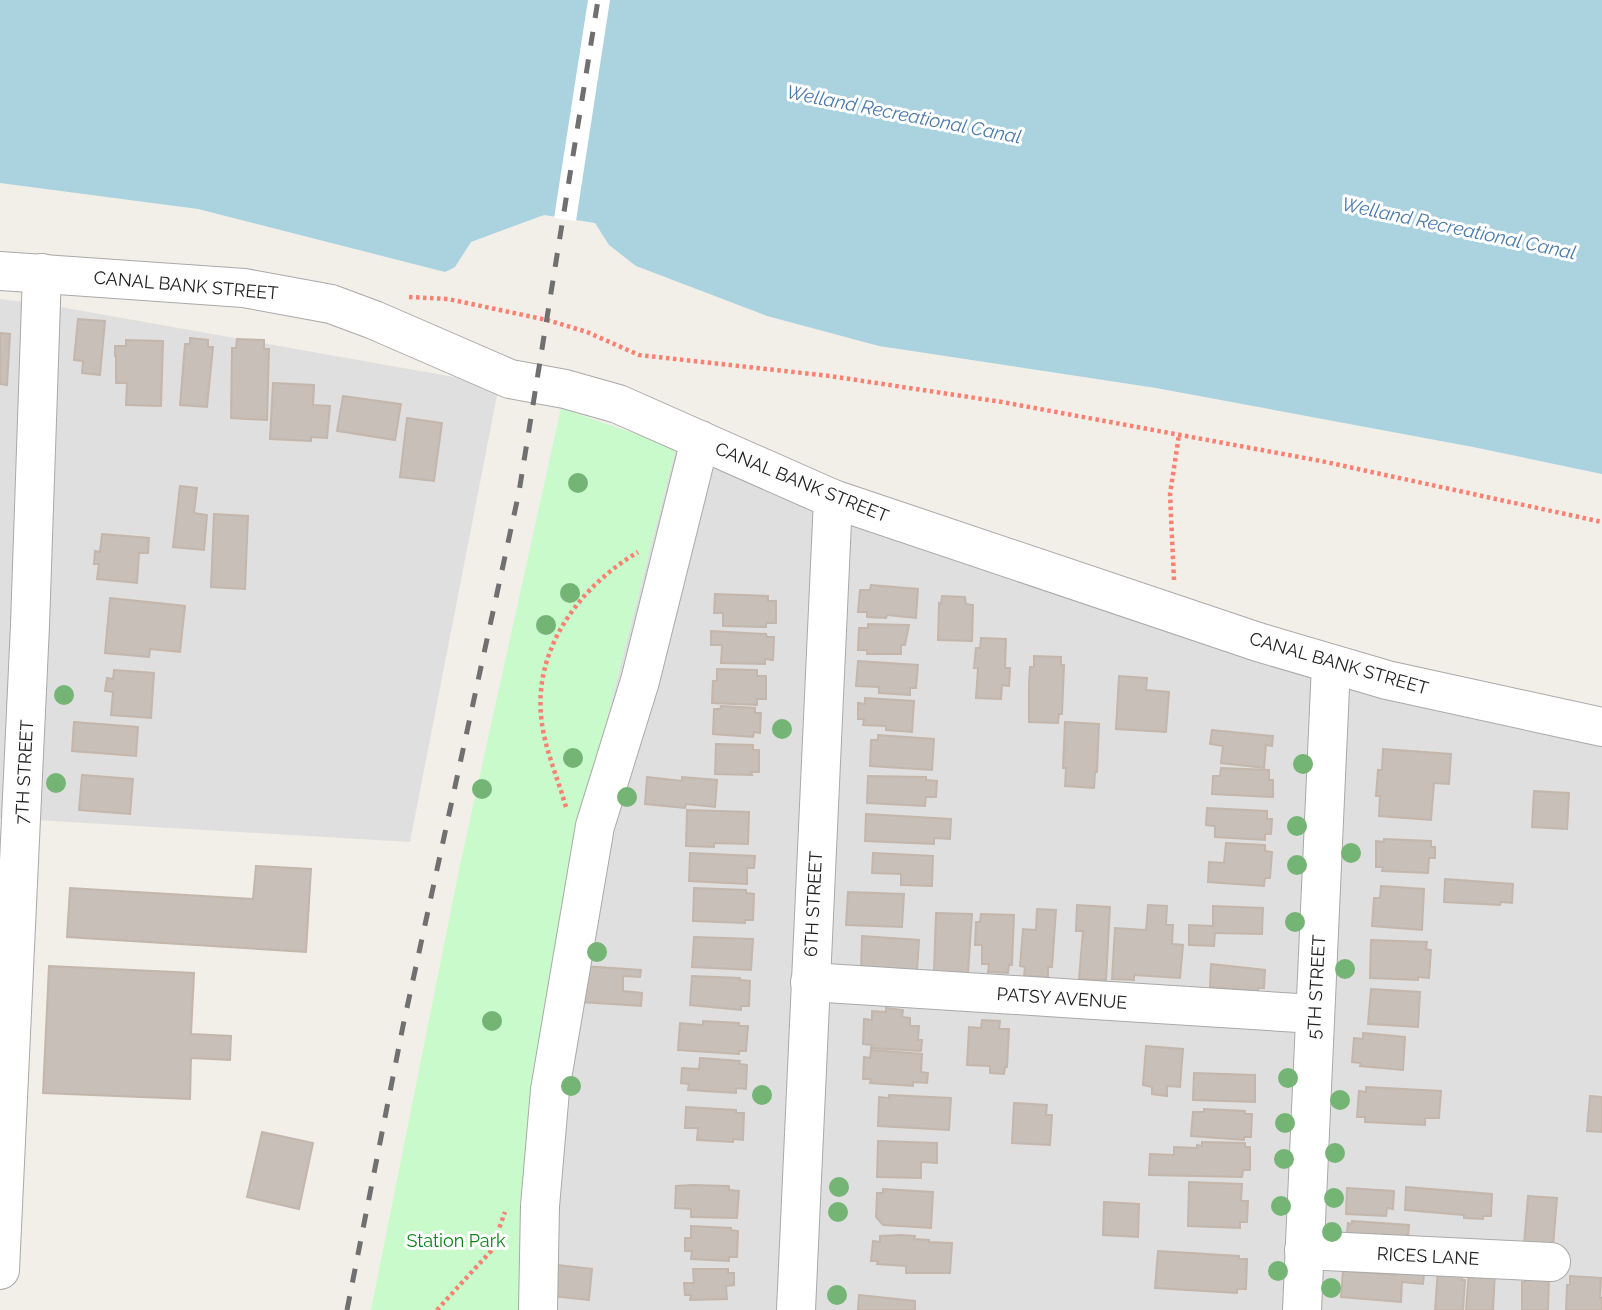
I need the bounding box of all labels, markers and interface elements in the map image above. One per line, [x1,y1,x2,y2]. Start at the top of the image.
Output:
water label: Welland Recreational Canal [785,80,1023,148]
water label: Welland Recreational Canal [1340,192,1578,264]
street label: CANAL BANK STREET [93,266,279,304]
street label: CANAL BANK STREET [712,438,892,526]
street label: CANAL BANK STREET [1247,627,1431,699]
street label: 7TH STREET [11,719,37,825]
street label: 6TH STREET [800,850,826,958]
street label: 5TH STREET [1303,934,1329,1040]
street label: PATSY AVENUE [996,983,1128,1013]
park label: Station Park [406,1230,506,1251]
street label: RICES LANE [1376,1243,1480,1269]

